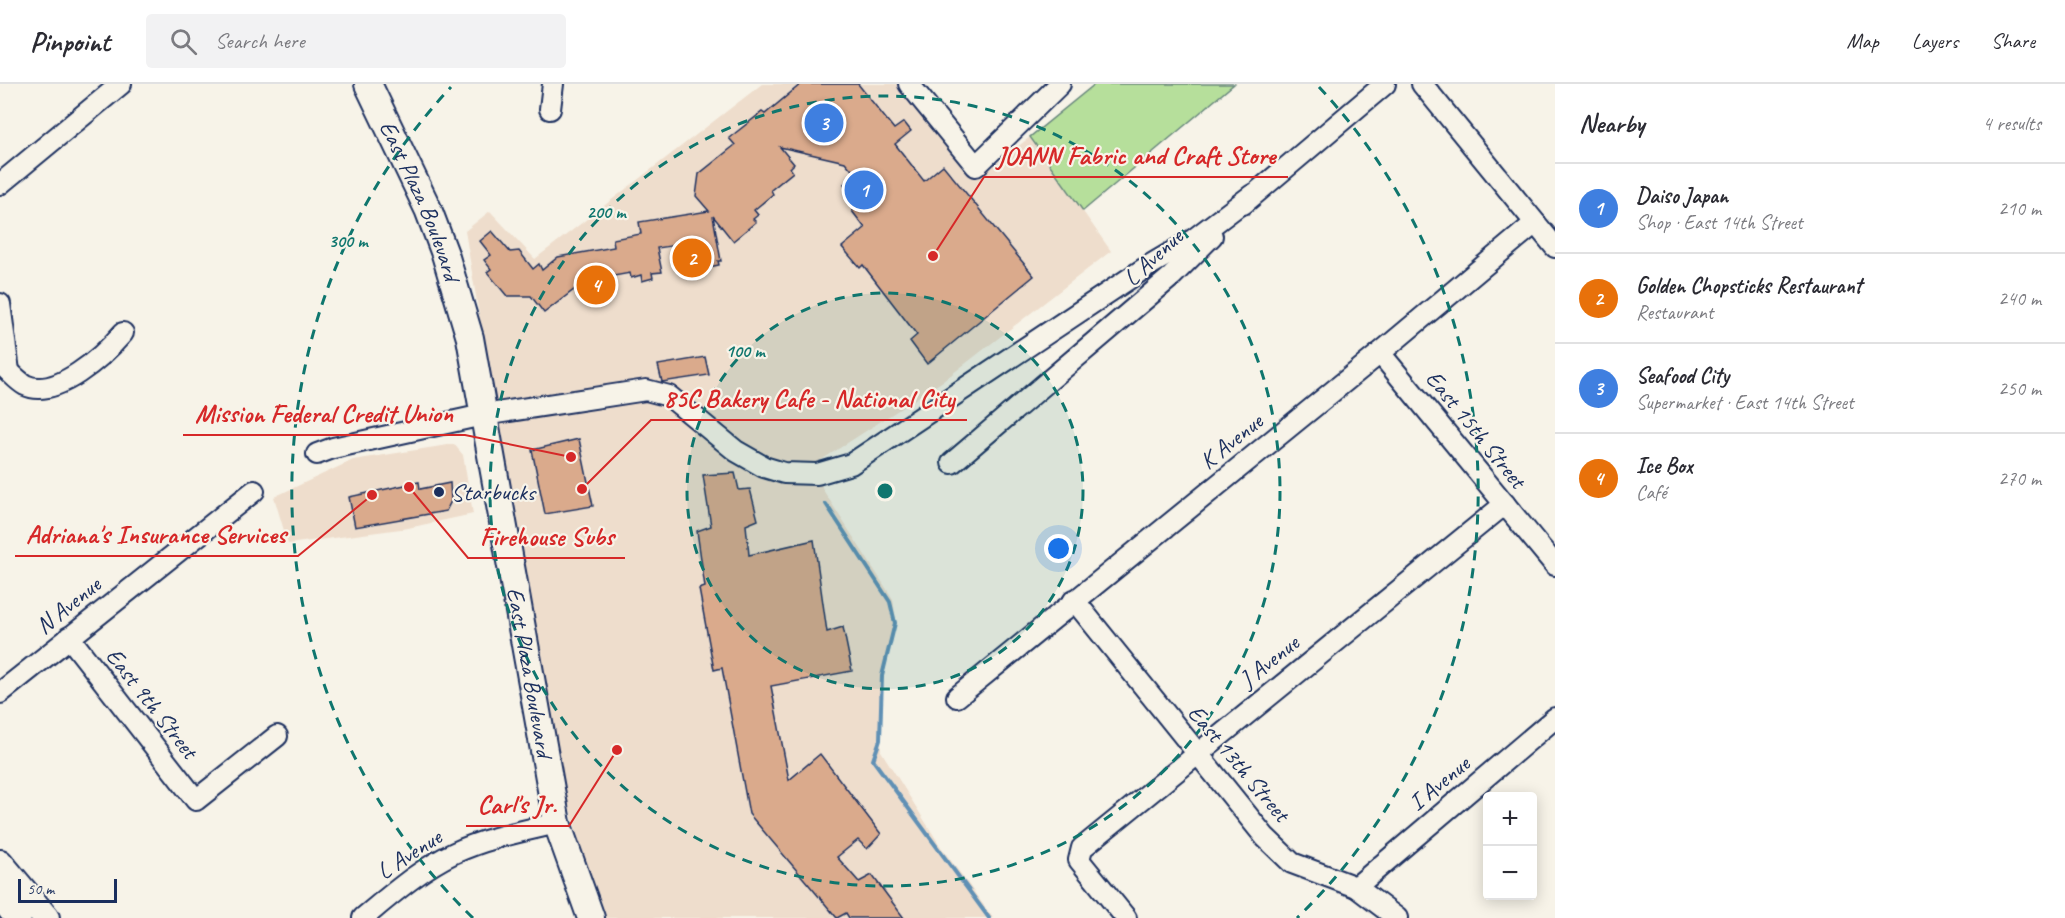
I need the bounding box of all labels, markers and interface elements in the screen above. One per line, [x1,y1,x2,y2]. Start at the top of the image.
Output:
search box [146,14,566,68]
text: Pinpoint [30,24,110,59]
icon: search [167,25,200,58]
text: Search here [215,27,305,55]
text: Map [1846,28,1879,54]
text: Layers [1912,28,1958,54]
text: Share [1991,28,2035,54]
pin: 3 [804,100,844,146]
text: Nearby [1579,107,1644,140]
text: 4 results [1982,111,2041,136]
street label: East Plaza Boulevard [373,116,468,287]
callout: JOANN Fabric and Craft Store [984,133,1288,177]
text: JOANN Fabric and Craft Store [995,139,1278,172]
pin: 1 [844,168,884,212]
text: Daiso Japan [1636,182,1728,210]
text: 1 [1594,196,1603,221]
text: 210 m [1998,196,2041,221]
text: 200 m [587,201,627,223]
text: Shop · East 14th Street [1636,210,1803,235]
street label: L Avenue [1117,220,1191,292]
text: 300 m [329,230,369,252]
pin: 2 [672,236,712,280]
pin: 4 [576,262,616,308]
text: Golden Chopsticks Restaurant [1636,272,1862,300]
text: 2 [1594,286,1603,311]
text: 240 m [1998,286,2041,311]
text: Restaurant [1636,300,1713,325]
text: 100 m [726,340,766,362]
text: Seafood City [1636,362,1729,390]
street label: East 15th Street [1419,364,1534,496]
callout: 85C Bakery Cafe - National City [651,376,967,420]
text: 3 [1594,376,1603,401]
text: 250 m [1998,376,2041,401]
text: 85C Bakery Cafe - National City [664,382,957,415]
text: Supermarket · East 14th Street [1636,390,1854,415]
callout: Mission Federal Credit Union [183,391,465,435]
text: Mission Federal Credit Union [195,397,454,430]
street label: K Avenue [1193,405,1270,476]
text: Ice Box [1636,452,1692,480]
text: 4 [1594,466,1603,491]
text: 270 m [1998,466,2041,491]
place label: Starbucks [451,477,537,507]
text: Café [1636,480,1667,505]
centre of rings [875,481,895,501]
marker: Starbucks [432,485,446,499]
callout: Adriana's Insurance Services [15,512,298,556]
callout: Firehouse Subs [468,514,625,558]
text: Adriana's Insurance Services [26,518,289,551]
text: Firehouse Subs [480,520,617,553]
your location [1044,534,1073,563]
street label: N Avenue [29,568,108,640]
street label: East Plaza Boulevard [500,585,560,763]
street label: J Avenue [1232,626,1307,695]
street label: East 9th Street [99,642,206,766]
street label: East 13th Street [1181,699,1298,829]
street label: I Avenue [1402,747,1477,817]
callout: Carl's Jr. [466,782,569,826]
text: Carl's Jr. [477,788,557,821]
map controls [1483,792,1537,900]
button: + [1483,792,1537,846]
street label: L Avenue [371,821,449,886]
button: − [1483,846,1537,900]
scale bar [18,876,117,904]
text: 50 m [27,879,54,899]

